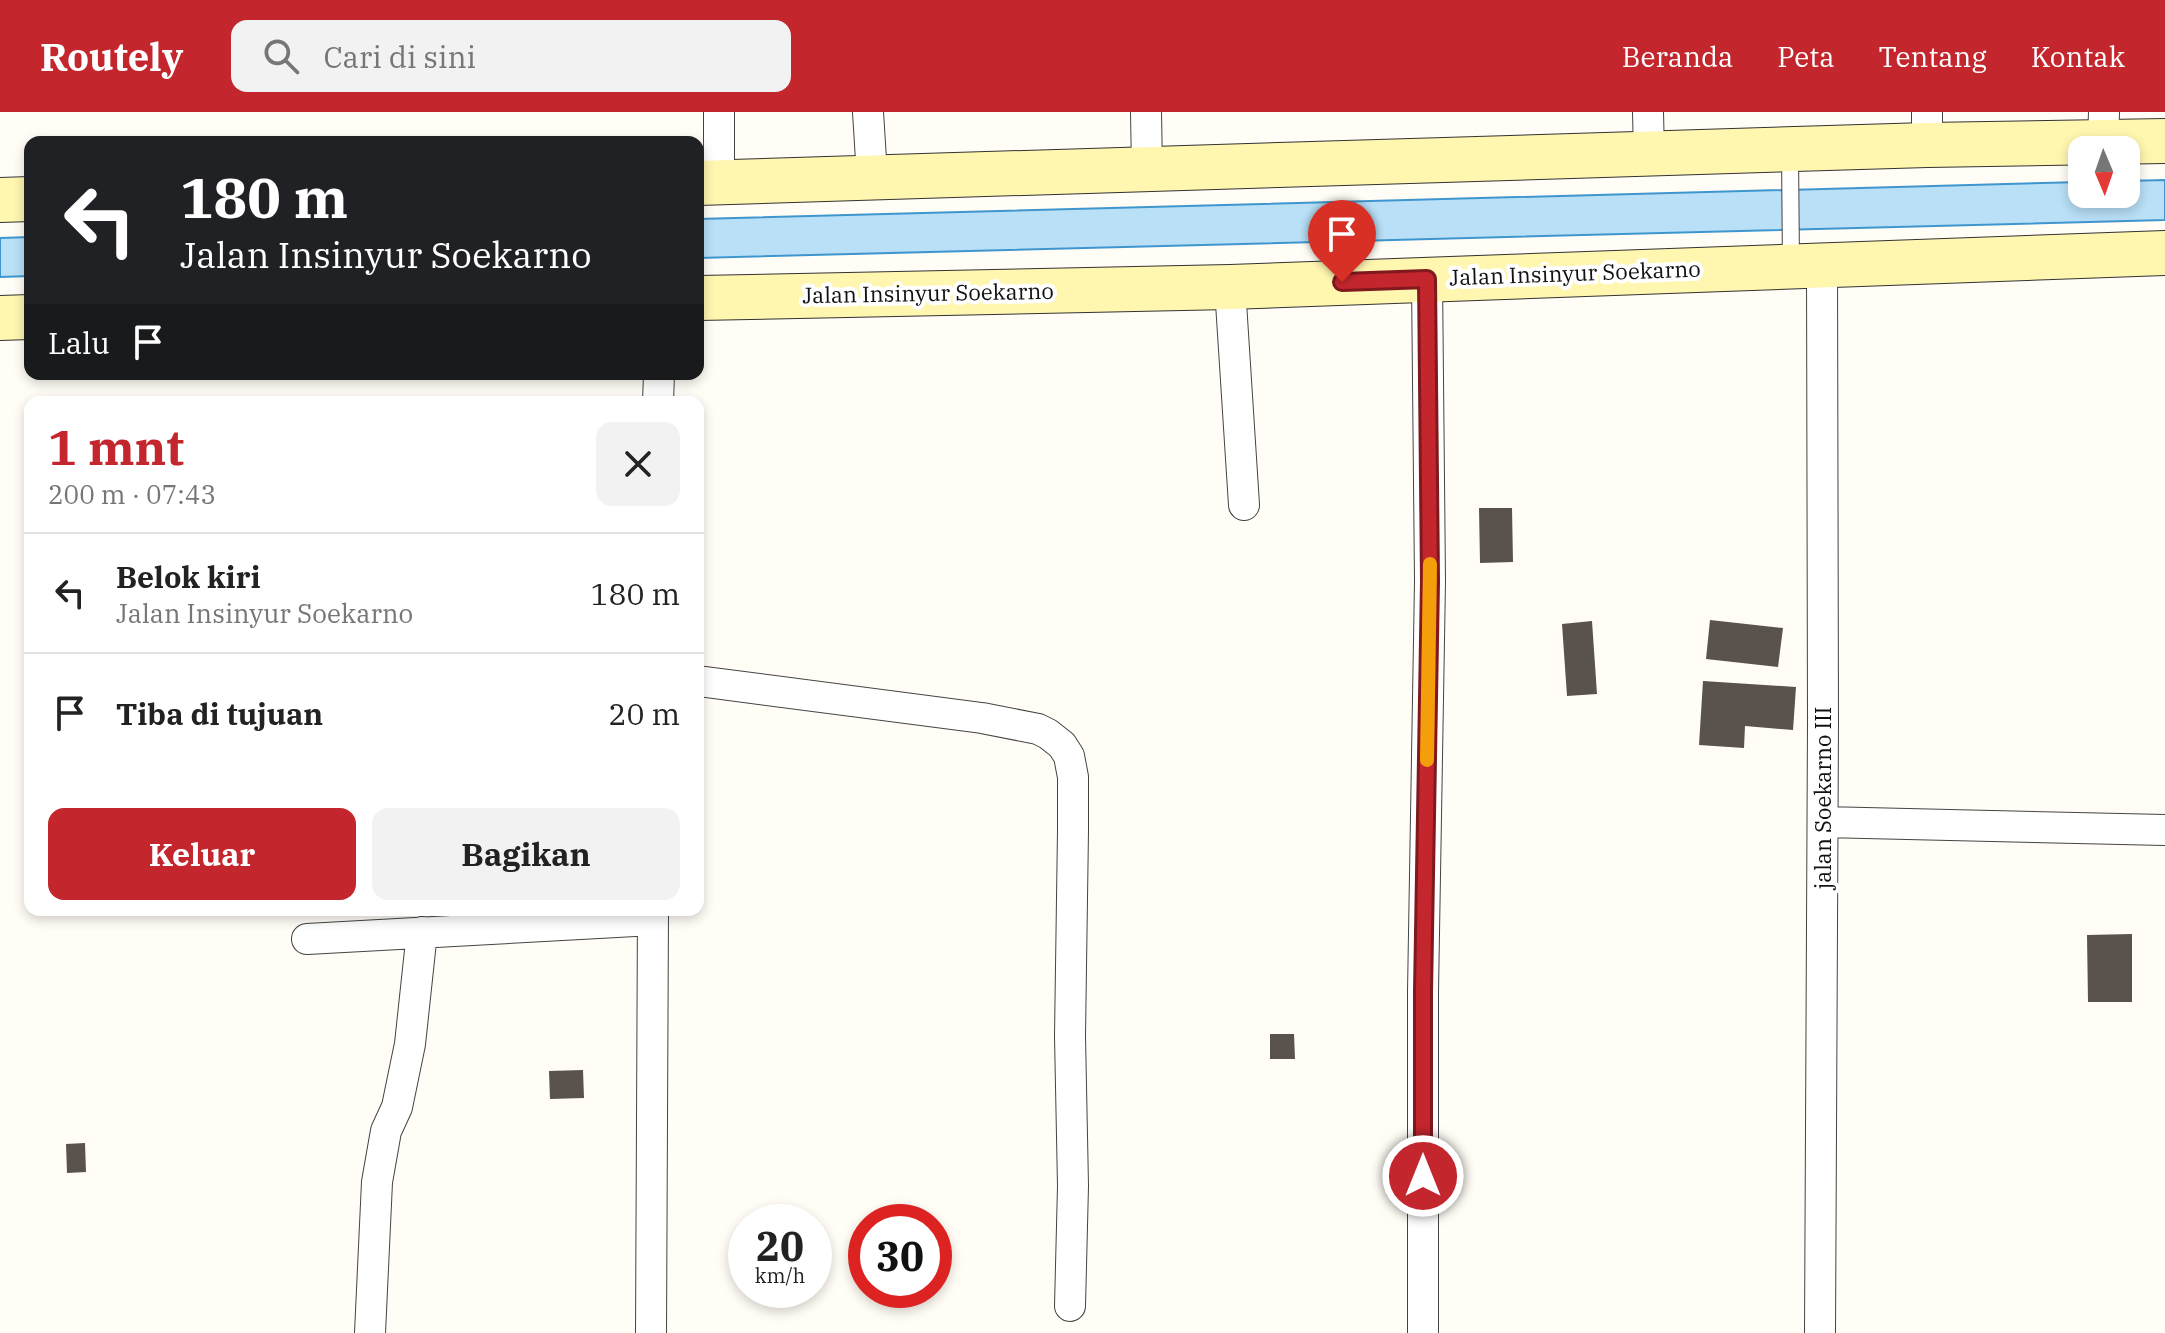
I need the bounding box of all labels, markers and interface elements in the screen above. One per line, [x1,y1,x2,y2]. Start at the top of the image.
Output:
search box [231,20,791,92]
text: Routely [40,32,183,81]
icon: search [259,34,303,78]
text: Cari di sini [323,37,476,76]
text: Beranda [1622,38,1733,75]
text: Peta [1777,38,1834,75]
text: Tentang [1878,38,1987,75]
text: Kontak [2031,38,2125,75]
north arrow [2068,136,2140,208]
map controls [2068,136,2140,208]
text: 180 m [180,161,348,233]
icon: left [48,168,152,272]
pin [1308,200,1376,282]
icon: arrive [1320,212,1364,256]
text: Jalan Insinyur Soekarno [180,231,592,278]
street label: Jalan Insinyur Soekarno [1449,254,1701,291]
street label: Jalan Insinyur Soekarno [802,276,1054,309]
icon: arrive [126,320,170,364]
text: Lalu [48,323,110,362]
text: 1 mnt [48,416,184,478]
button: close [596,422,680,506]
text: 200 m · 07:43 [48,477,216,511]
text: Belok kiri [116,557,261,596]
icon: left [48,571,92,615]
text: 180 m [590,574,680,613]
text: Jalan Insinyur Soekarno [116,596,413,630]
icon: arrive [48,691,92,735]
text: Tiba di tujuan [116,694,323,733]
text: 20 m [608,694,680,733]
street label: jalan Soekarno III [1808,707,1837,890]
button: Keluar [48,808,356,900]
button: Bagikan [372,808,680,900]
position arrow [1381,1134,1465,1218]
speed limit sign: 30 [848,1204,952,1308]
text: 20 [756,1220,804,1272]
text: km/h [755,1262,805,1289]

